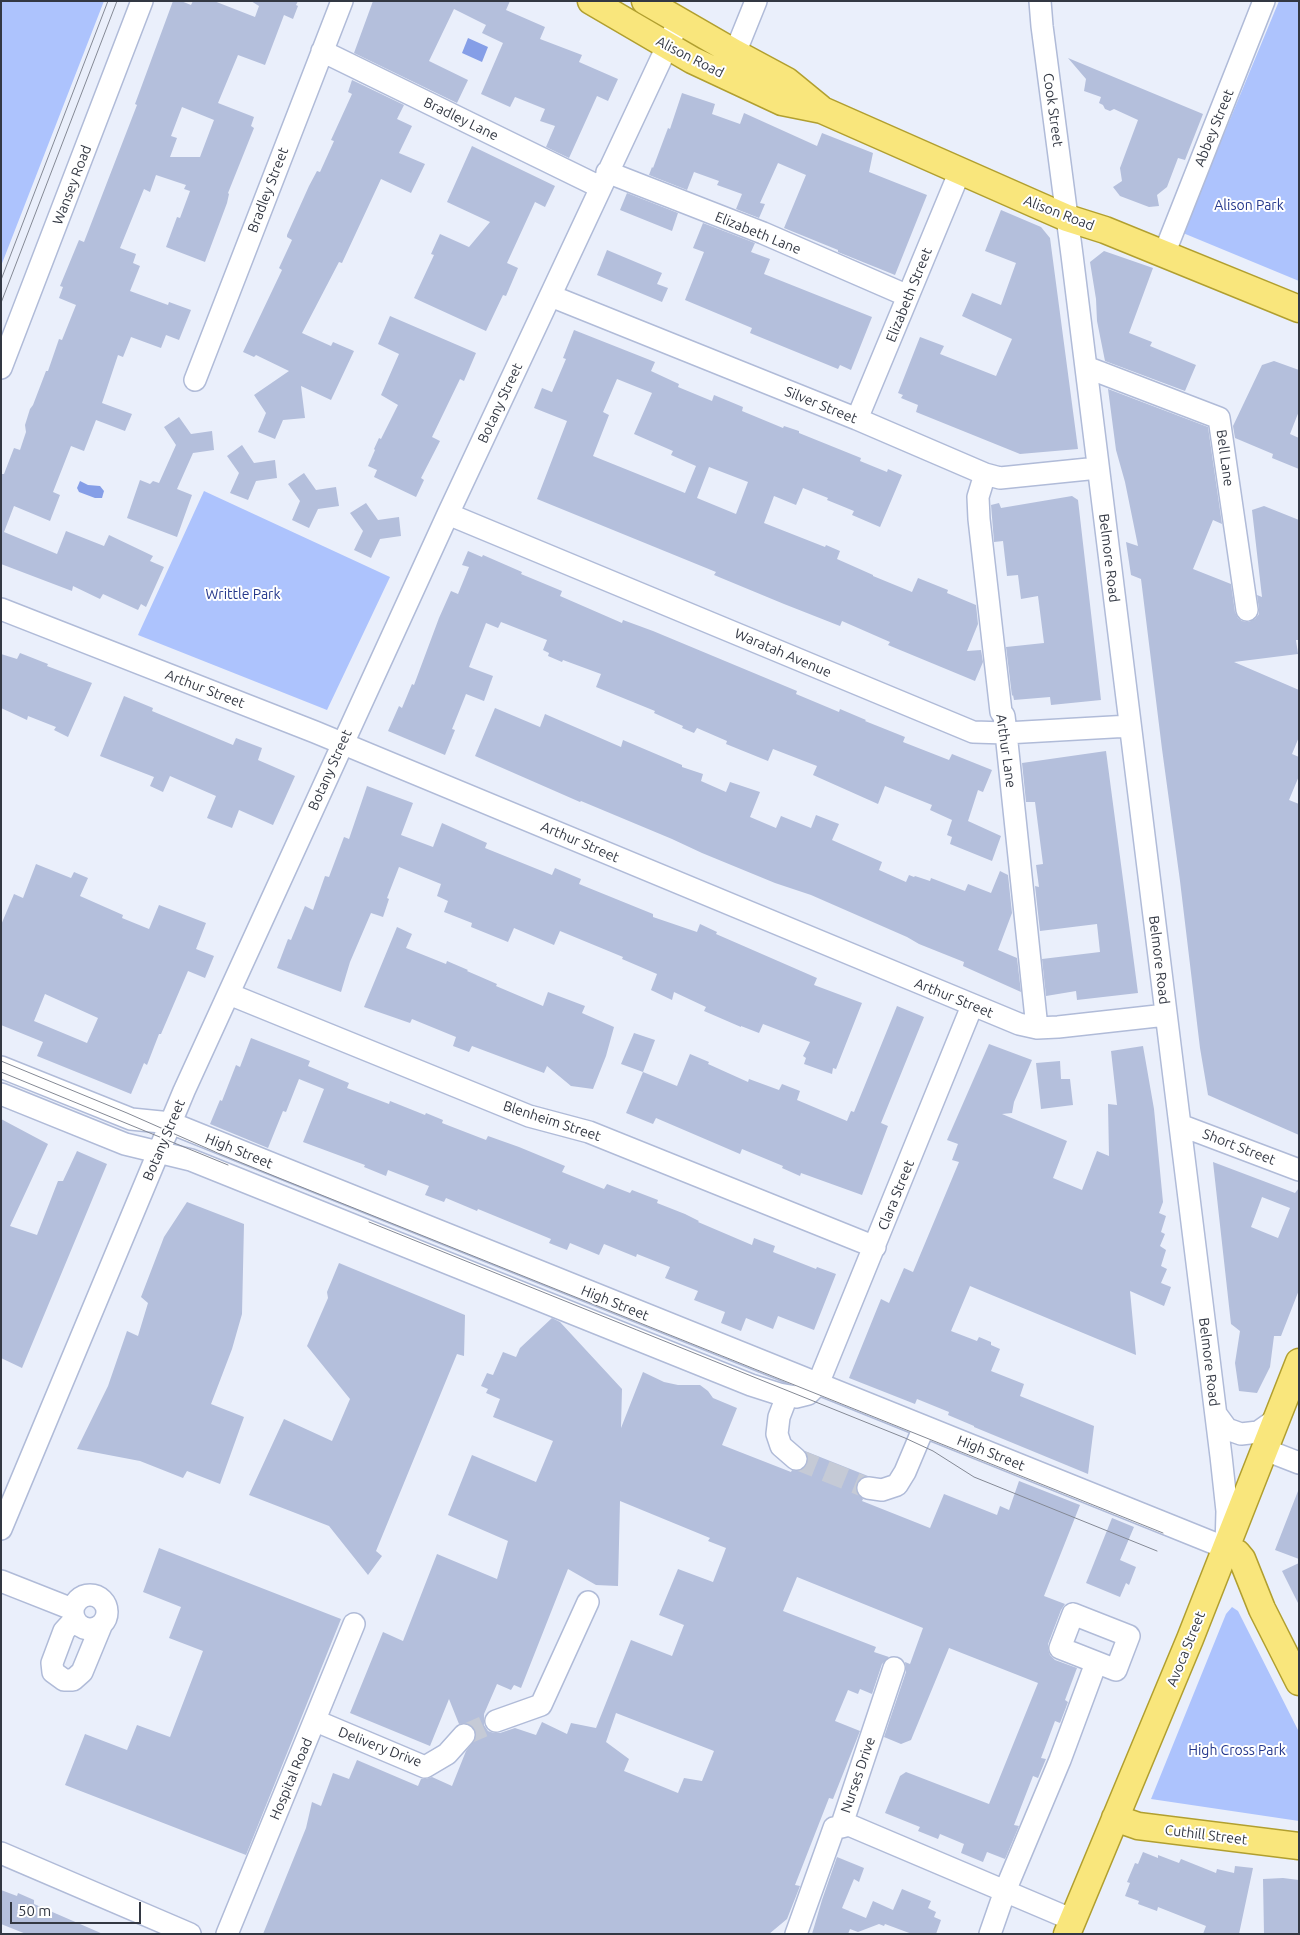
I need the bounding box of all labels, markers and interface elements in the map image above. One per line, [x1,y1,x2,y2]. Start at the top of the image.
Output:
street label: Alison Road [653,33,727,81]
street label: Cook Street [1040,72,1066,148]
street label: Abbey Street [1191,87,1237,169]
street label: Bradley Lane [421,94,501,144]
street label: Wansey Road [49,143,95,227]
street label: Bradley Street [244,145,292,235]
street label: Alison Road [1021,192,1097,234]
park label: Alison Park [1214,197,1284,213]
street label: Elizabeth Lane [713,208,803,258]
street label: Elizabeth Street [882,245,936,345]
street label: Botany Street [474,360,526,446]
street label: Silver Street [782,383,860,427]
street label: Bell Lane [1213,429,1237,487]
street label: Belmore Road [1095,513,1123,603]
park label: Writtle Park [206,586,280,602]
street label: Waratah Avenue [732,625,834,681]
street label: Arthur Street [163,666,247,712]
street label: Arthur Lane [992,713,1020,789]
street label: Botany Street [305,727,355,813]
street label: Arthur Street [538,818,622,866]
street label: Belmore Road [1145,915,1173,1005]
street label: Arthur Street [912,975,996,1021]
street label: Botany Street [139,1097,189,1183]
street label: Blenheim Street [501,1097,603,1145]
street label: Short Street [1200,1125,1278,1169]
street label: High Street [203,1130,275,1172]
street label: Clara Street [874,1157,918,1233]
street label: High Street [579,1282,651,1324]
street label: Belmore Road [1195,1317,1223,1407]
street label: High Street [955,1432,1027,1474]
street label: Avoca Street [1163,1609,1209,1689]
street label: Delivery Drive [336,1723,424,1771]
street label: Hospital Road [266,1735,316,1823]
street label: Nurses Drive [837,1735,879,1815]
park label: High Cross Park [1188,1742,1286,1758]
street label: Cuthill Street [1164,1822,1248,1848]
scale bar [12,1892,144,1924]
text: 50 m [18,1902,51,1919]

